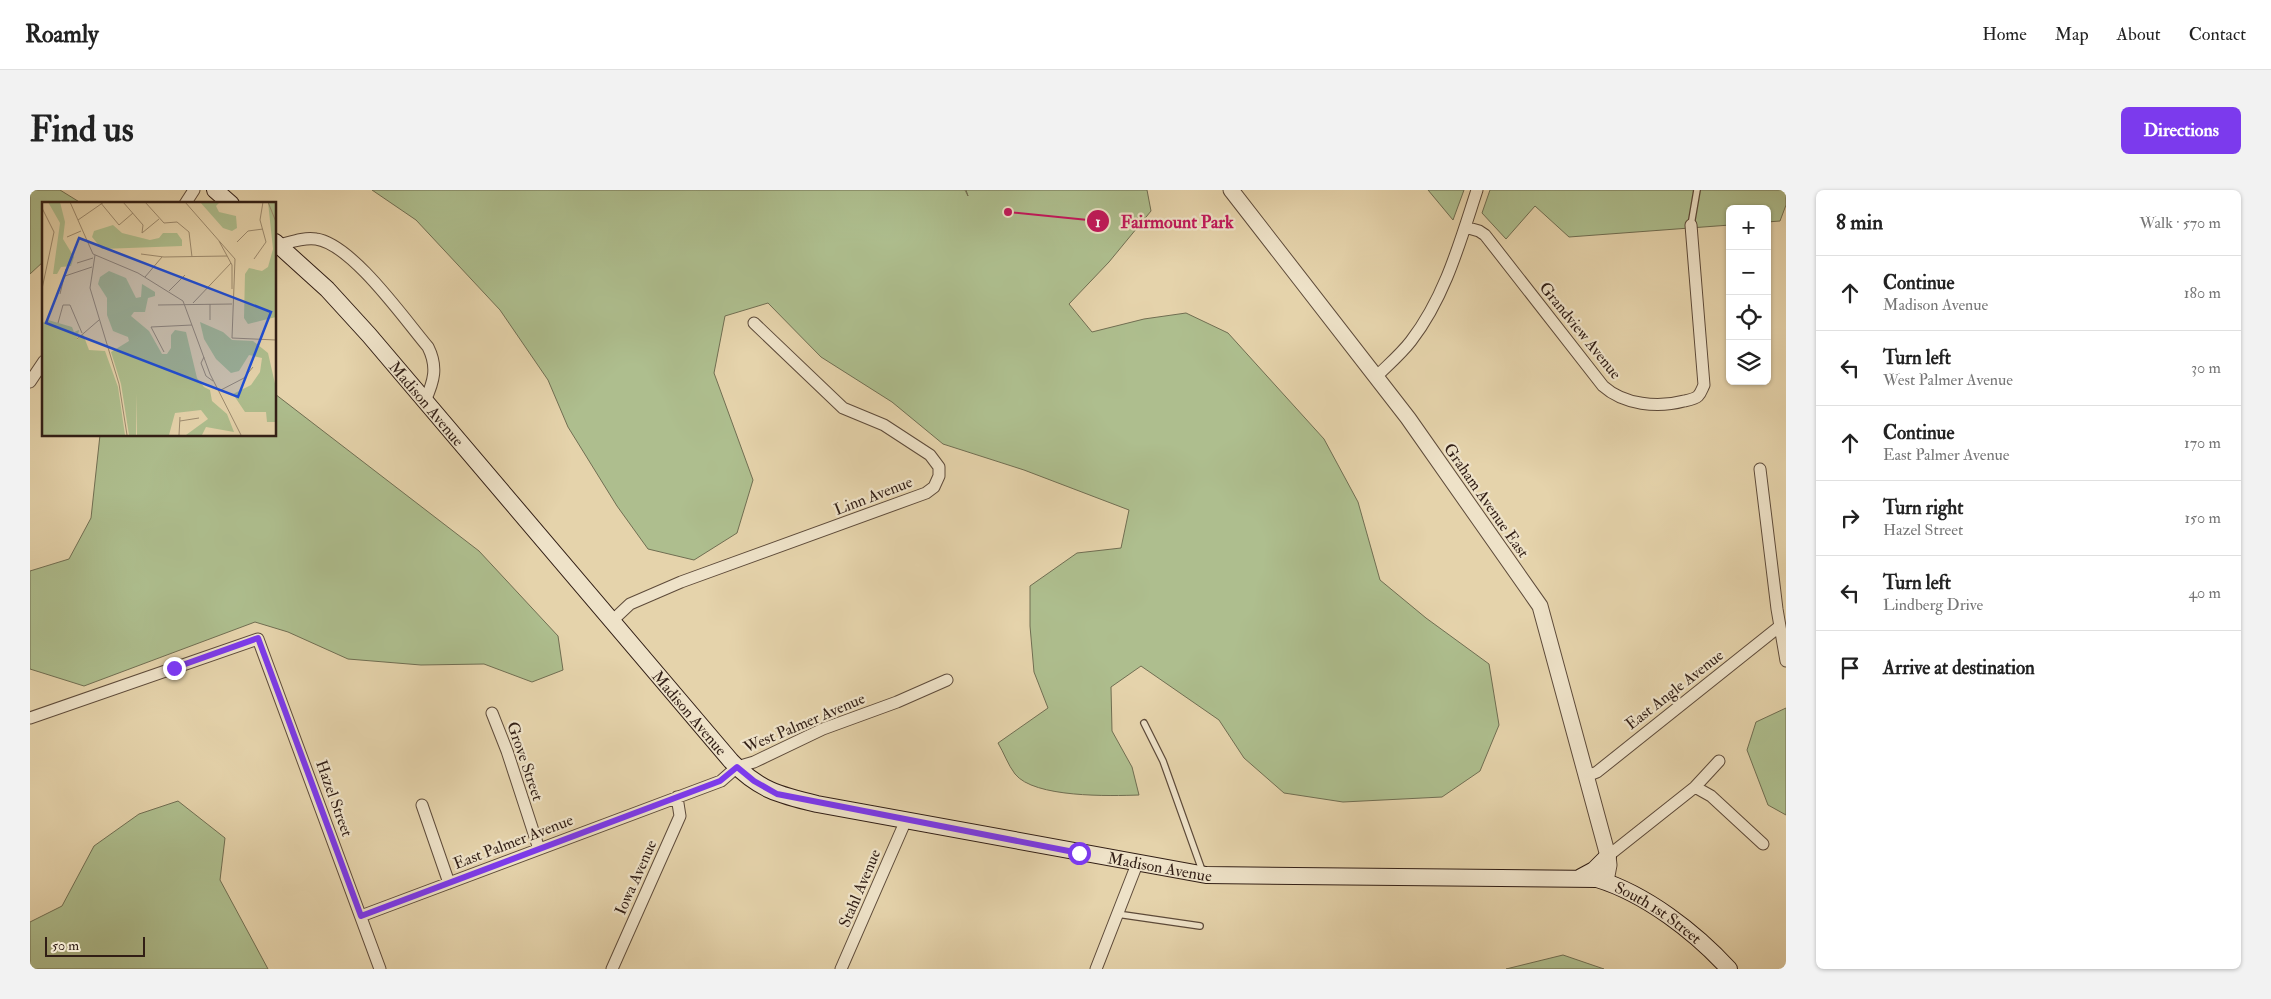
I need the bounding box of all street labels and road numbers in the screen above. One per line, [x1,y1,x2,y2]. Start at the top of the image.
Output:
street label: Grandview Avenue [1535,278,1626,384]
street label: Madison Avenue [385,357,468,451]
street label: Graham Avenue East [1439,439,1533,562]
street label: Linn Avenue [831,472,916,520]
street label: East Angle Avenue [1622,645,1728,734]
street label: Madison Avenue [647,667,731,760]
street label: West Palmer Avenue [740,688,868,758]
street label: Grove Street [502,719,548,803]
street label: Hazel Street [311,757,357,839]
street label: East Palmer Avenue [451,810,576,874]
street label: Iowa Avenue [611,837,661,918]
street label: Stahl Avenue [835,846,885,930]
street label: Madison Avenue [1106,848,1212,886]
street label: South 1st Street [1611,878,1705,949]

